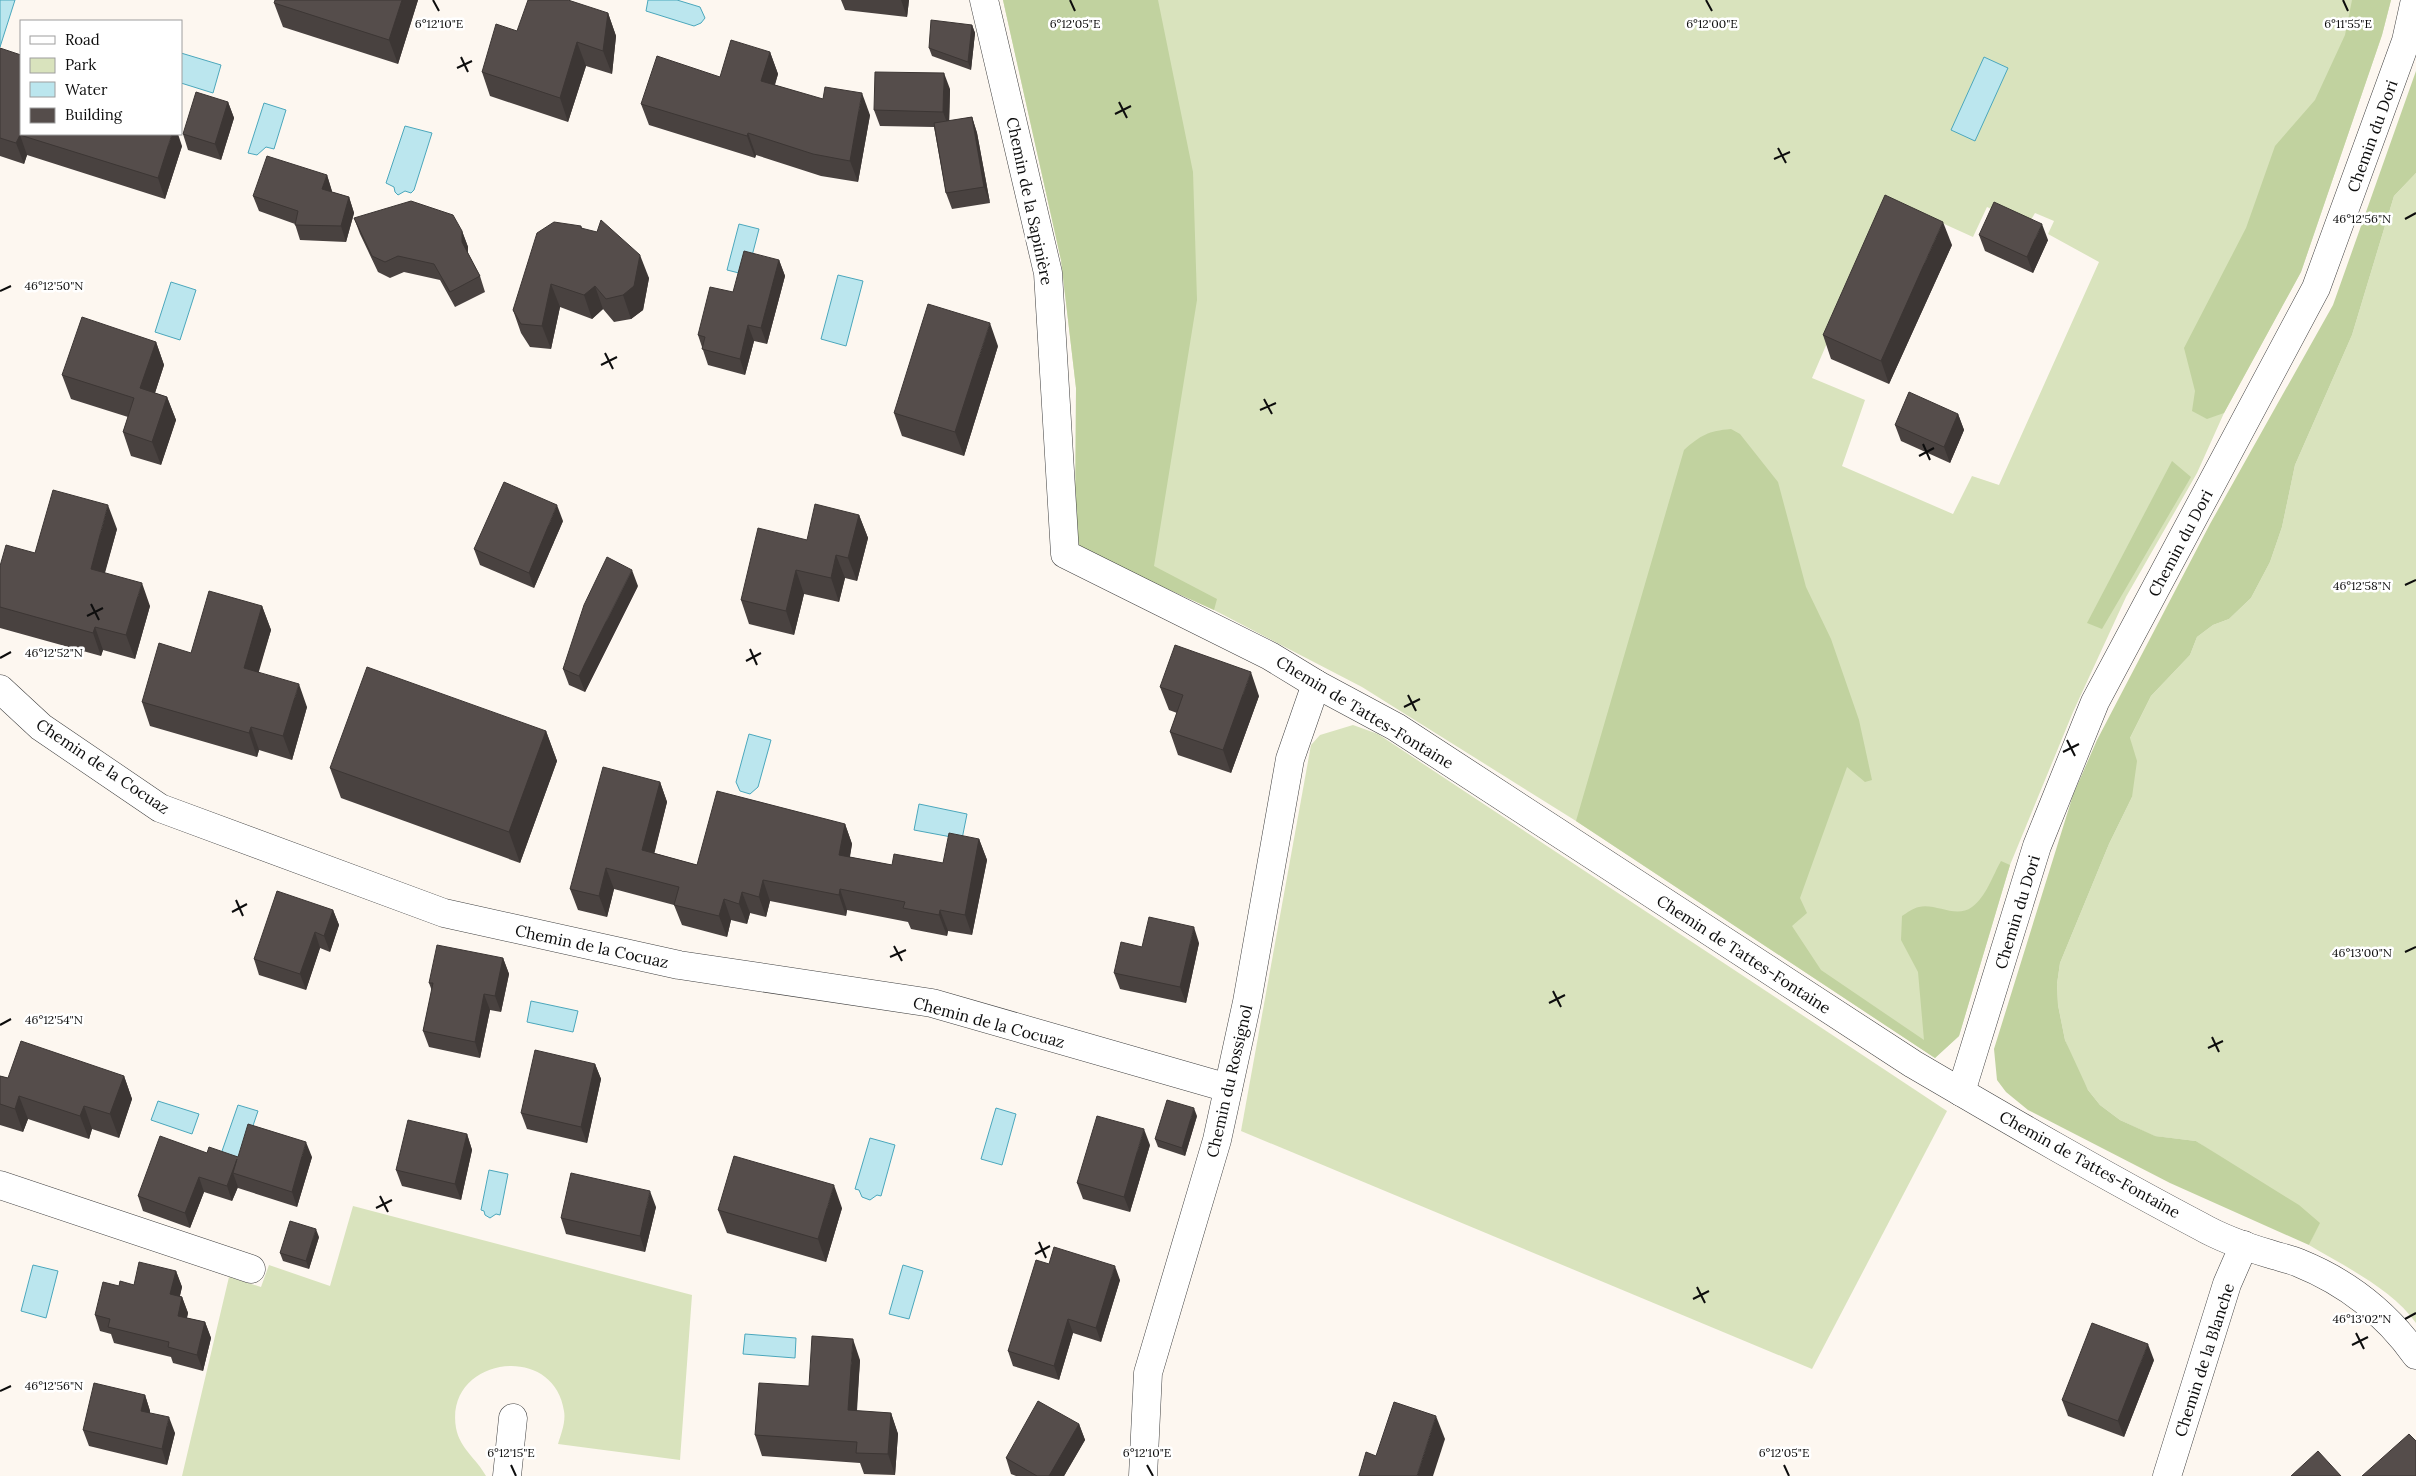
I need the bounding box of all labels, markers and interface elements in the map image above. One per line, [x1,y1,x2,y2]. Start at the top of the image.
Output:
text: 6°12'10"E [415,16,463,31]
text: 6°12'05"E [1050,16,1100,31]
text: 6°12'00"E [1686,16,1738,31]
text: 6°11'55"E [2324,16,2372,31]
legend [20,20,182,135]
text: Road [65,30,100,49]
text: Park [65,55,96,74]
street label: Chemin du Dori [2342,77,2402,195]
text: Water [65,80,108,99]
text: Building [65,105,123,124]
street label: Chemin de la Sapinière [1002,115,1058,287]
text: 46°12'56"N [2333,211,2391,226]
text: 46°12'50"N [25,278,83,293]
street label: Chemin du Dori [2143,486,2217,600]
text: 46°12'58"N [2333,578,2391,593]
text: 46°12'52"N [25,645,83,660]
street label: Chemin de Tattes-Fontaine [1273,651,1458,773]
street label: Chemin de la Cocuaz [33,714,173,818]
street label: Chemin du Dori [1990,853,2044,971]
street label: Chemin de Tattes-Fontaine [1653,890,1835,1018]
street label: Chemin de la Cocuaz [513,920,671,972]
text: 46°13'00"N [2332,945,2392,960]
street label: Chemin de la Cocuaz [911,992,1067,1052]
street label: Chemin du Rossignol [1202,1003,1256,1159]
text: 46°12'54"N [25,1012,83,1027]
street label: Chemin de Tattes-Fontaine [1996,1106,2184,1222]
street label: Chemin de la Blanche [2170,1280,2238,1439]
text: 46°13'02"N [2333,1311,2391,1326]
text: 46°12'56"N [25,1378,83,1393]
text: 6°12'15"E [487,1445,535,1460]
text: 6°12'10"E [1123,1445,1171,1460]
text: 6°12'05"E [1759,1445,1809,1460]

